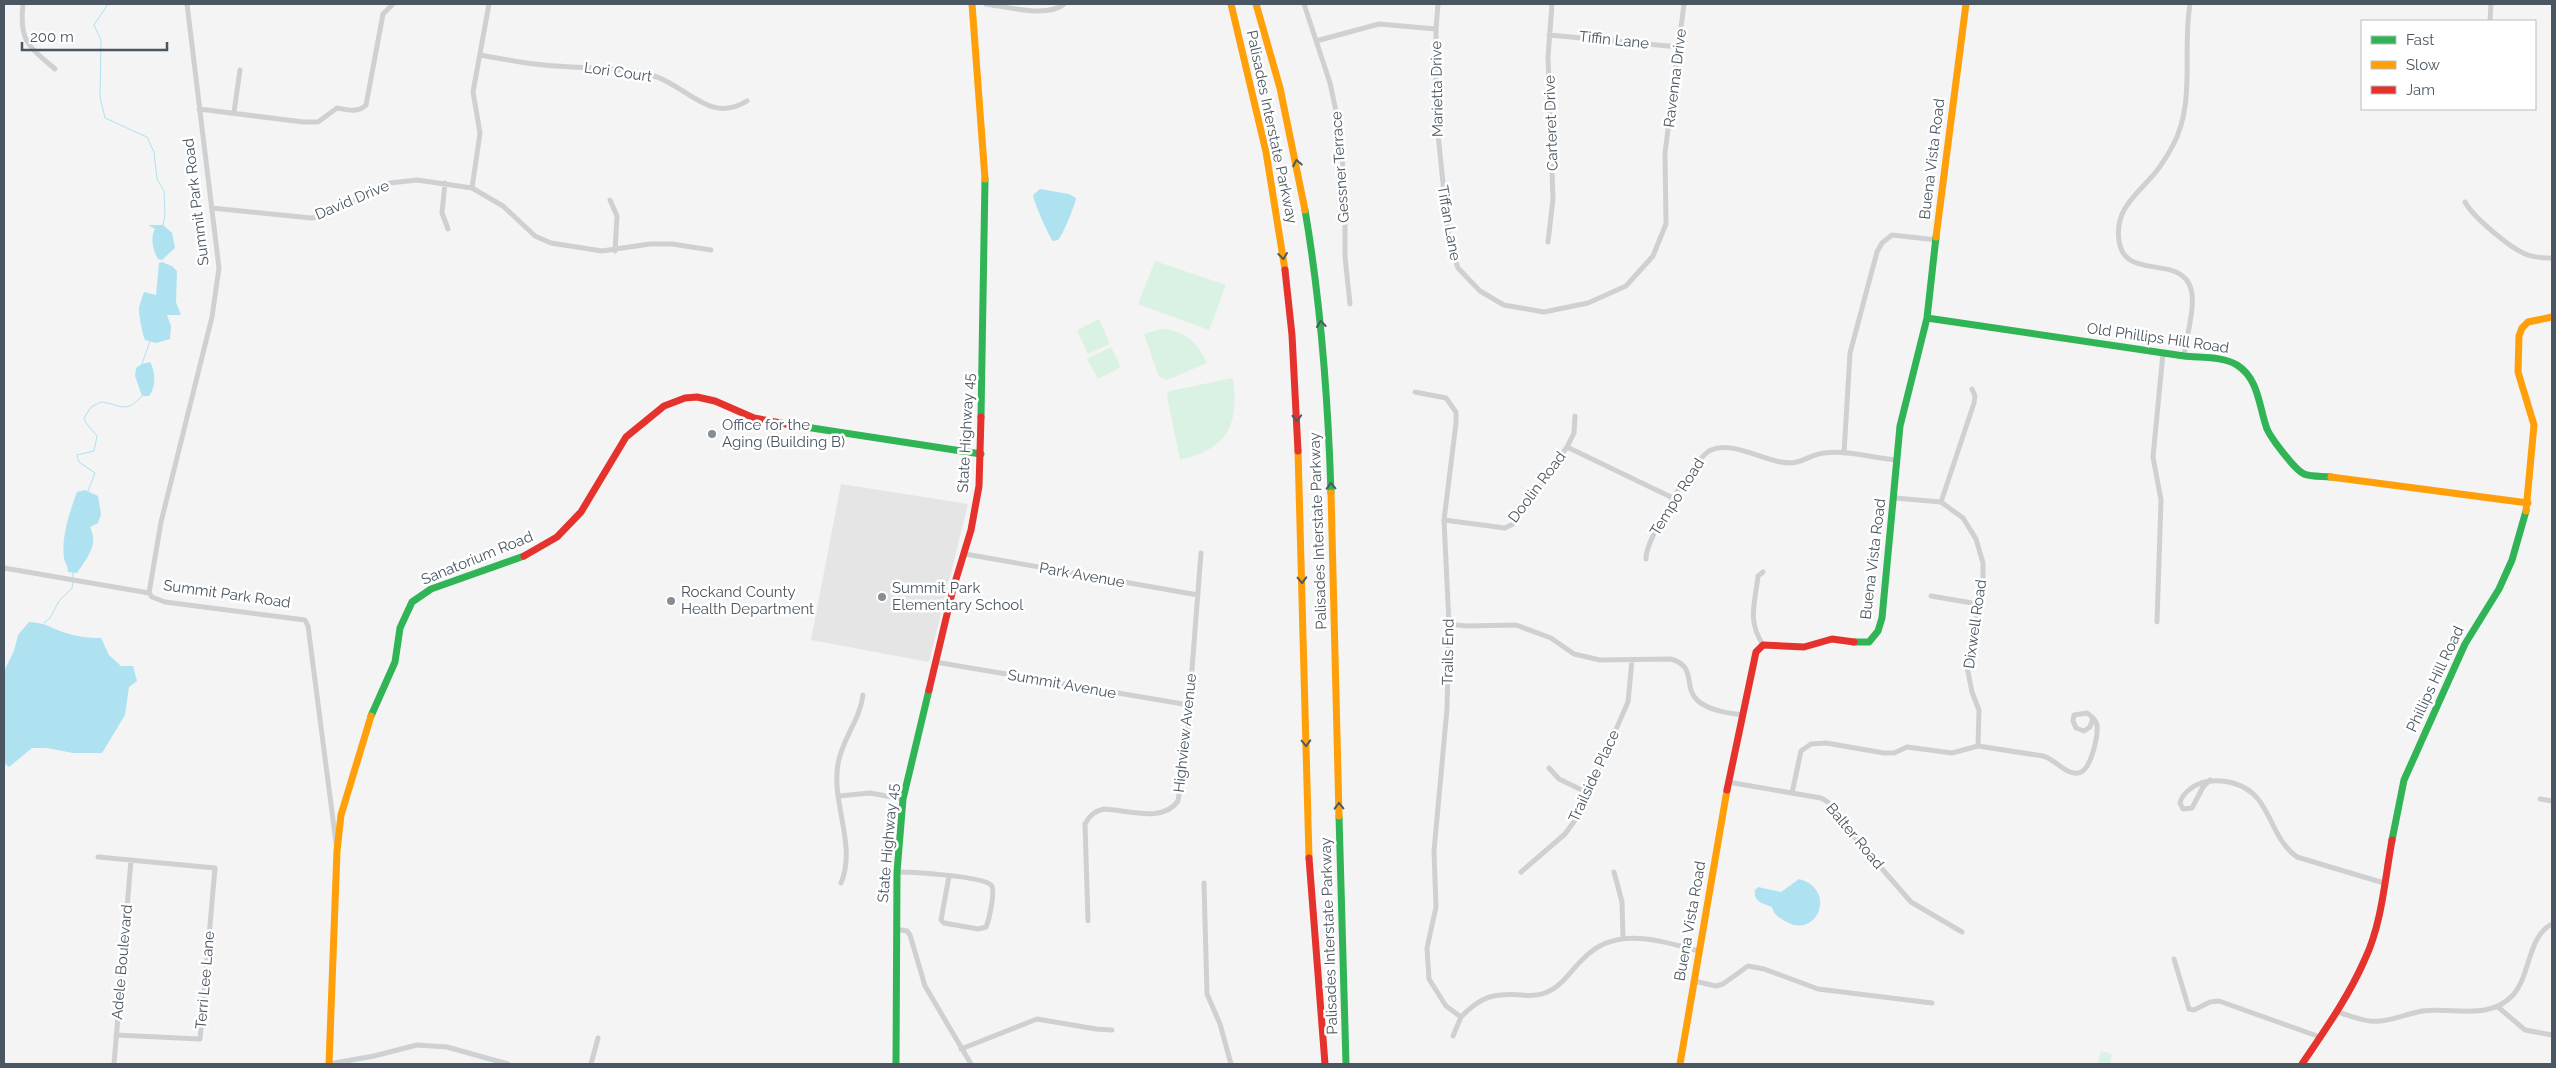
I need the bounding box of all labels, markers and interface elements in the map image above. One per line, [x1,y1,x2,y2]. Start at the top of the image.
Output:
scale bar [22,20,168,52]
legend [2361,20,2536,110]
street label: Tiffin Lane [1578,27,1650,53]
street label: Ravenna Drive [1660,27,1690,128]
text: 200 m [30,28,74,46]
street label: Palisades Interstate Parkway [1243,29,1301,225]
text: Fast [2406,31,2434,49]
street label: Marietta Drive [1427,40,1447,137]
text: Slow [2406,56,2440,74]
street label: Lori Court [583,58,653,86]
street label: Carteret Drive [1540,75,1562,171]
text: Jam [2406,81,2435,99]
street label: Buena Vista Road [1916,98,1948,220]
street label: Gessner Terrace [1327,110,1353,223]
street label: Summit Park Road [179,137,213,267]
one-way arrow [1292,158,1302,167]
street label: David Drive [312,176,392,224]
street label: Tiffan Lane [1434,184,1465,262]
one-way arrow [1277,252,1288,260]
one-way arrow [1316,319,1327,327]
street label: Old Phillips Hill Road [2086,319,2230,357]
street label: State Highway 45 [954,373,978,493]
one-way arrow [1291,414,1302,422]
place label: Office for the Aging (Building B) [722,416,845,451]
marker: Office for the Aging (Building B) [706,428,718,440]
street label: Palisades Interstate Parkway [1306,432,1330,630]
street label: Doolin Road [1504,448,1570,526]
street label: Tempo Road [1646,455,1708,539]
one-way arrow [1326,481,1336,489]
street label: Buena Vista Road [1857,498,1889,620]
street label: Sanatorium Road [418,527,536,589]
street label: Park Avenue [1038,559,1126,591]
street label: Summit Park Road [162,576,292,612]
one-way arrow [1296,577,1307,585]
street label: Dixwell Road [1960,578,1990,670]
place label: Summit Park Elementary School [892,579,1024,614]
place label: Rockand County Health Department [681,583,814,618]
marker: Summit Park Elementary School [876,591,888,603]
marker: Rockand County Health Department [665,595,677,607]
street label: Trails End [1438,618,1458,686]
street label: Phillips Hill Road [2403,623,2467,735]
street label: Summit Avenue [1006,666,1118,702]
street label: Highview Avenue [1170,672,1200,794]
street label: Trailside Place [1565,727,1623,825]
one-way arrow [1301,740,1311,747]
street label: State Highway 45 [874,783,902,903]
street label: Balter Road [1822,799,1888,873]
one-way arrow [1334,801,1344,809]
street label: Palisades Interstate Parkway [1317,837,1341,1035]
street label: Buena Vista Road [1671,860,1709,982]
street label: Adele Boulevard [108,904,136,1020]
street label: Terri Lee Lane [192,930,218,1030]

